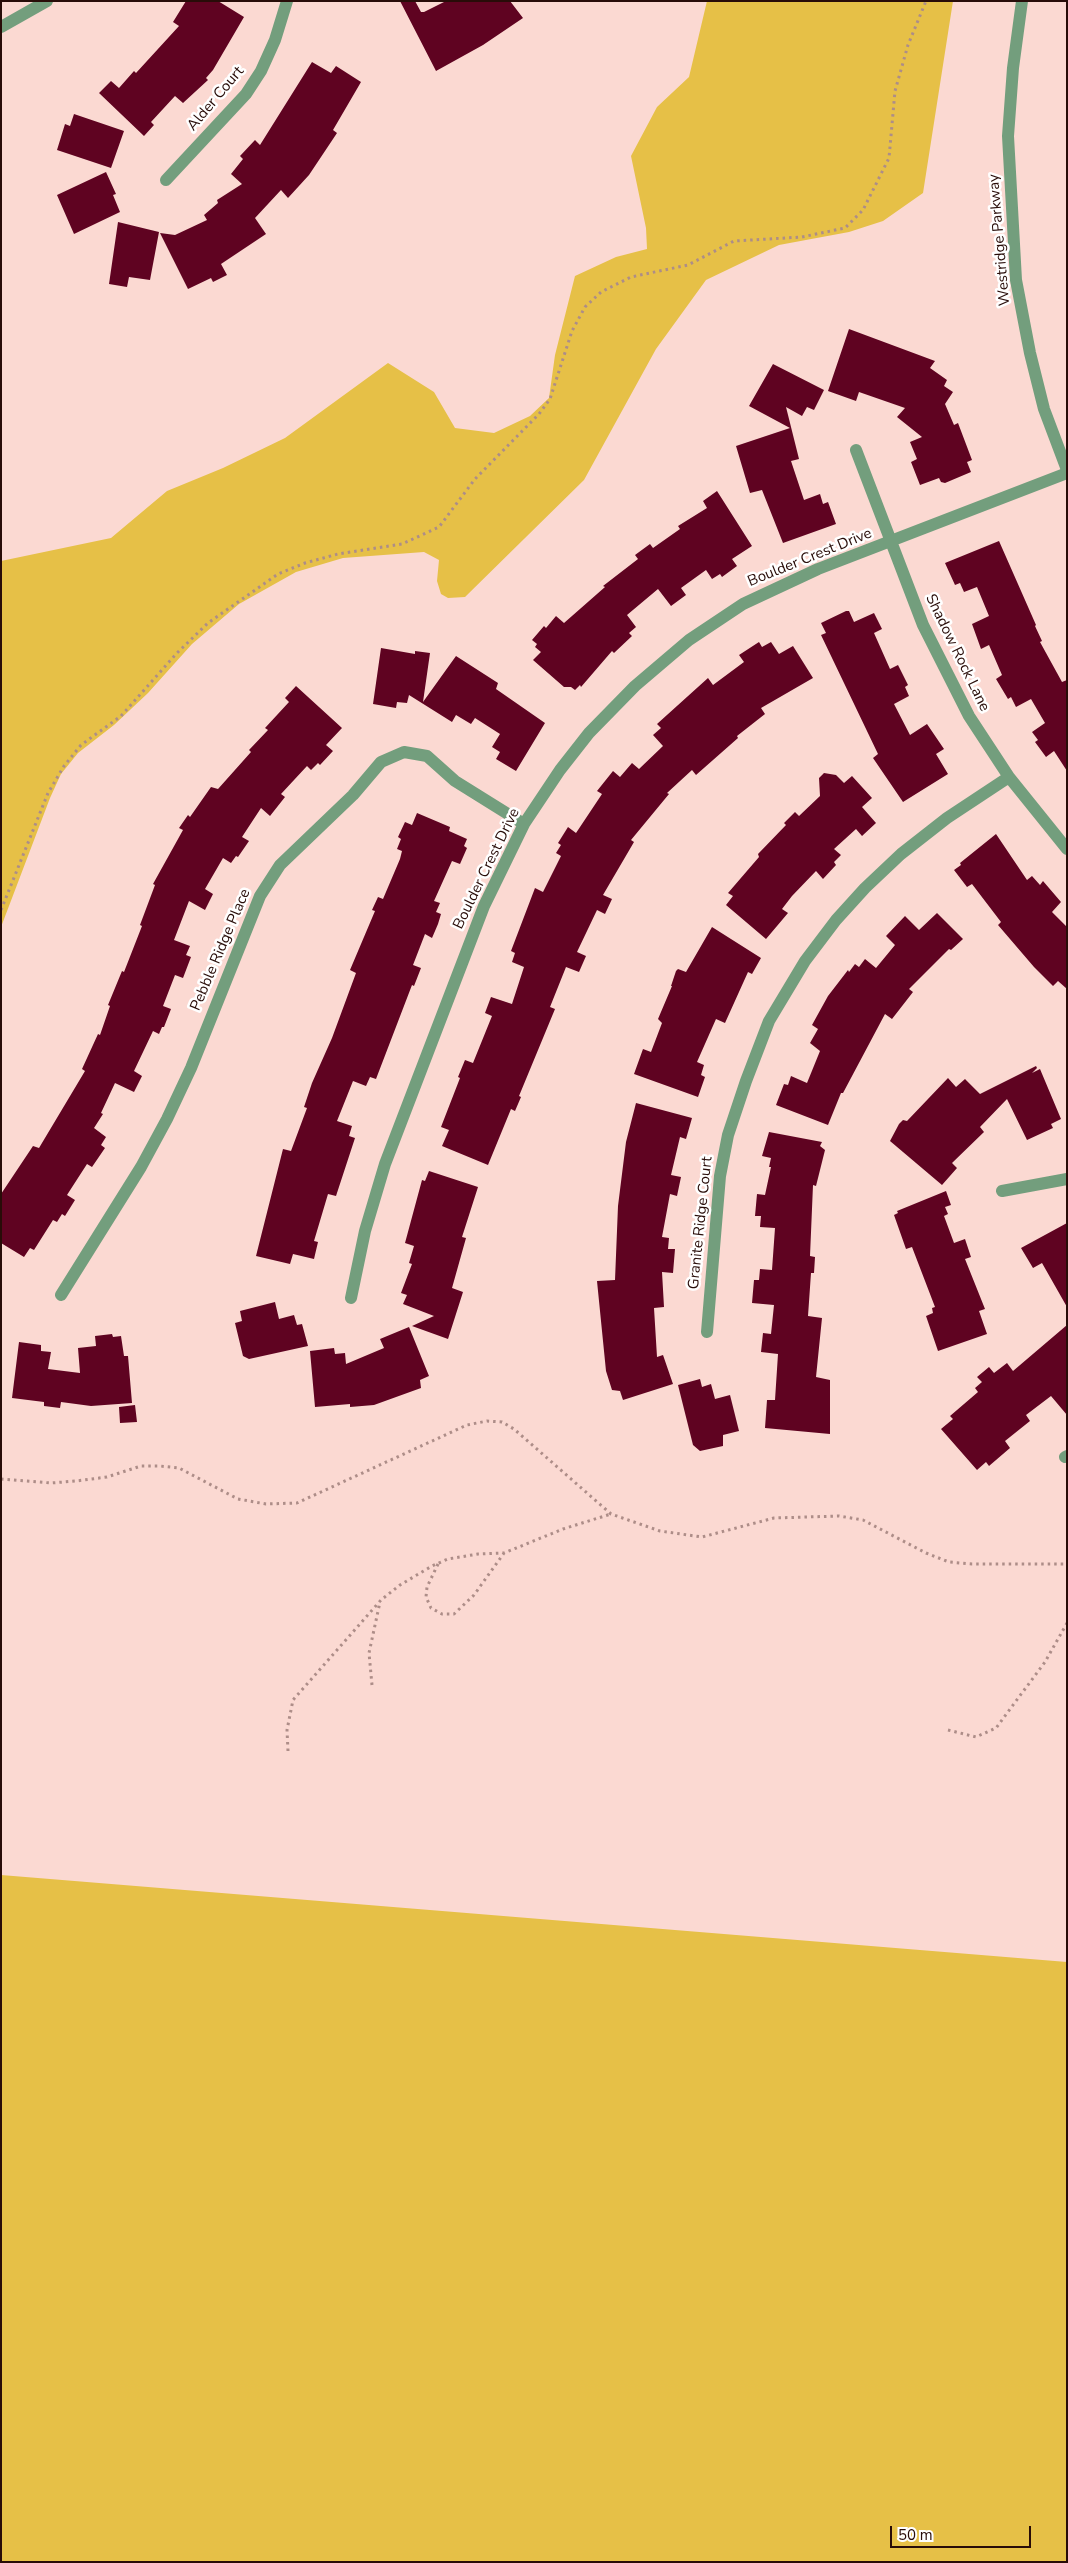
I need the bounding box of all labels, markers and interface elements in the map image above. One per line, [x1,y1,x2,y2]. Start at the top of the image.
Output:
street label: Alder Court [184,63,248,135]
street label: Westridge Parkway [985,173,1015,307]
street label: Boulder Crest Drive [745,525,875,591]
street label: Shadow Rock Lane [921,591,993,715]
street label: Boulder Crest Drive [450,806,524,932]
street label: Pebble Ridge Place [187,886,255,1014]
street label: Granite Ridge Court [685,1156,717,1290]
scale bar [893,2516,1034,2548]
text: 50 m [898,2525,933,2545]

